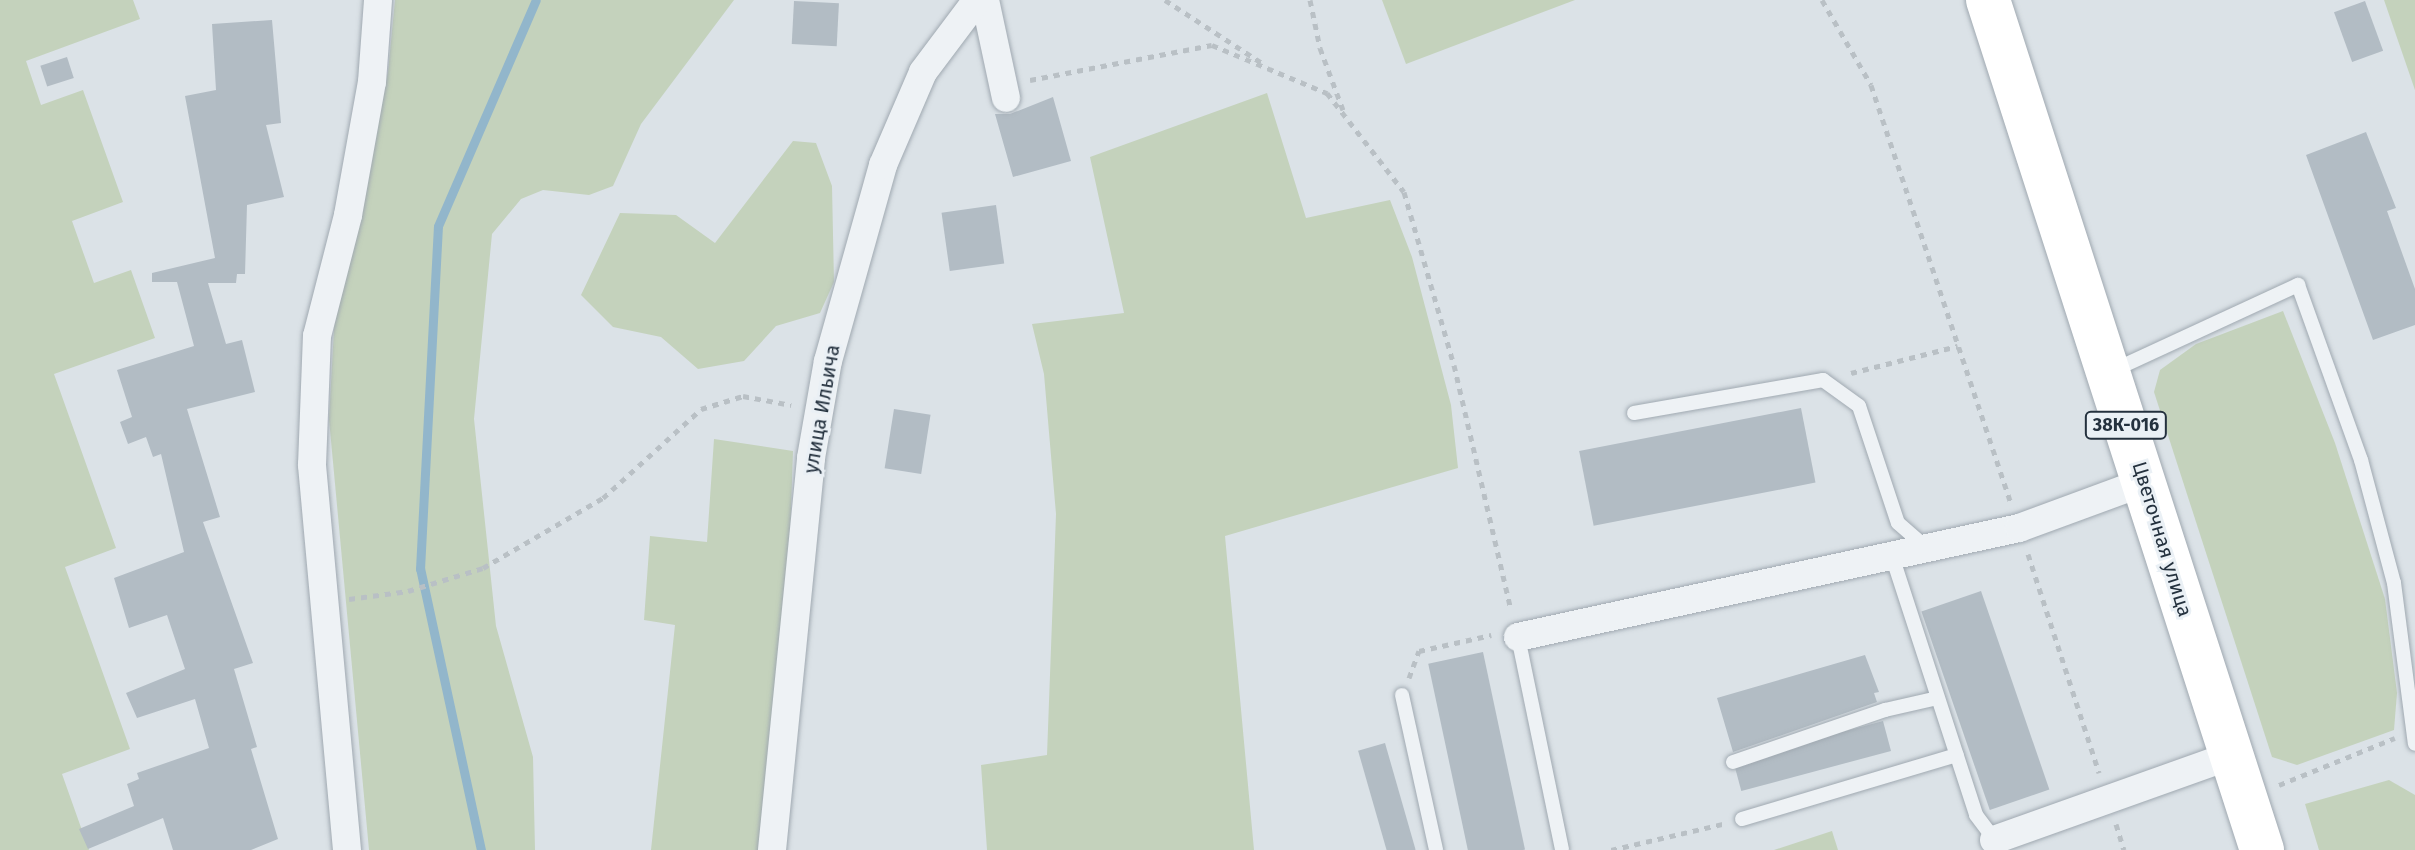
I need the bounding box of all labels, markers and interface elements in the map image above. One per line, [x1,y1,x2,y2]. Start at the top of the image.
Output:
street label: улица Ильича [799,343,845,475]
road number: 38К-016 [2084,411,2168,439]
street label: Цветочная улица [2127,459,2197,619]

